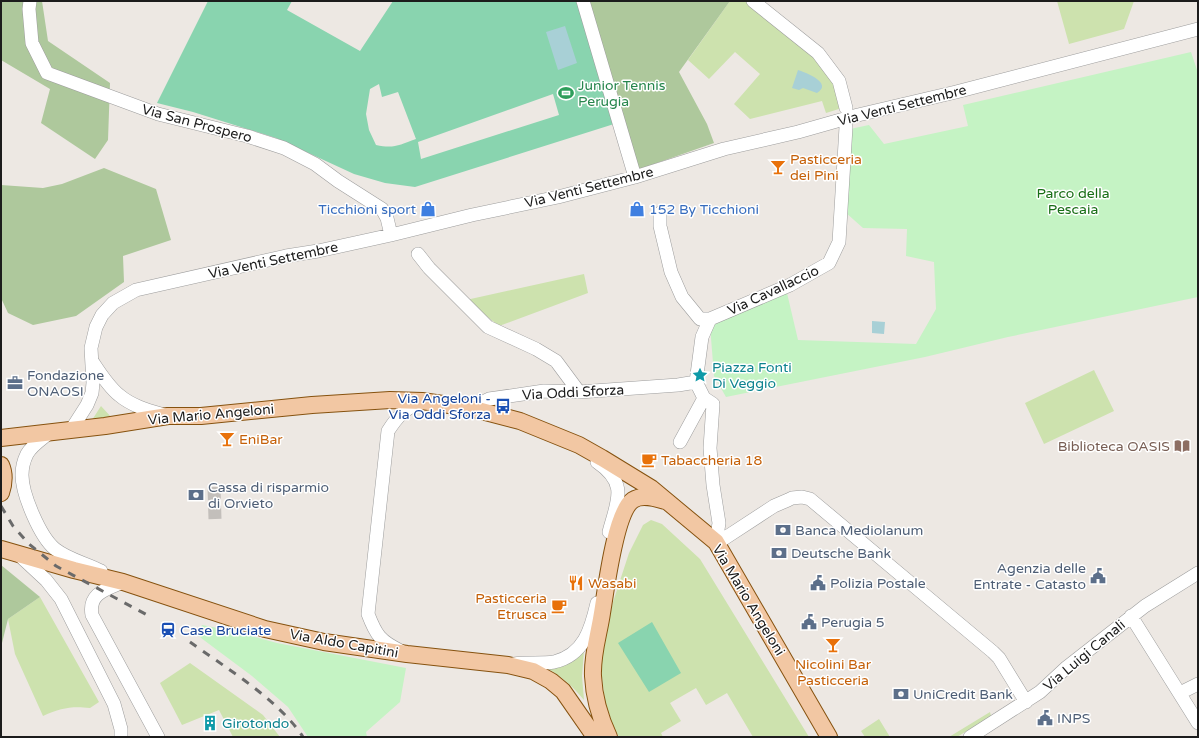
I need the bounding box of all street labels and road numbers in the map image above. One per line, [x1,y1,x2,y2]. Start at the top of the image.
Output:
street label: Via Venti Settembre [836,81,968,130]
street label: Via San Prospero [140,101,254,146]
street label: Via Venti Settembre [523,163,655,212]
street label: Via Venti Settembre [207,238,340,283]
street label: Via Cavallaccio [725,262,822,319]
street label: Via Oddi Sforza [521,381,625,404]
street label: Via Mario Angeloni [147,401,275,428]
street label: Via Mario Angeloni [709,542,788,659]
street label: Via Luigi Canali [1040,616,1129,695]
street label: Via Aldo Capitini [288,626,400,661]

